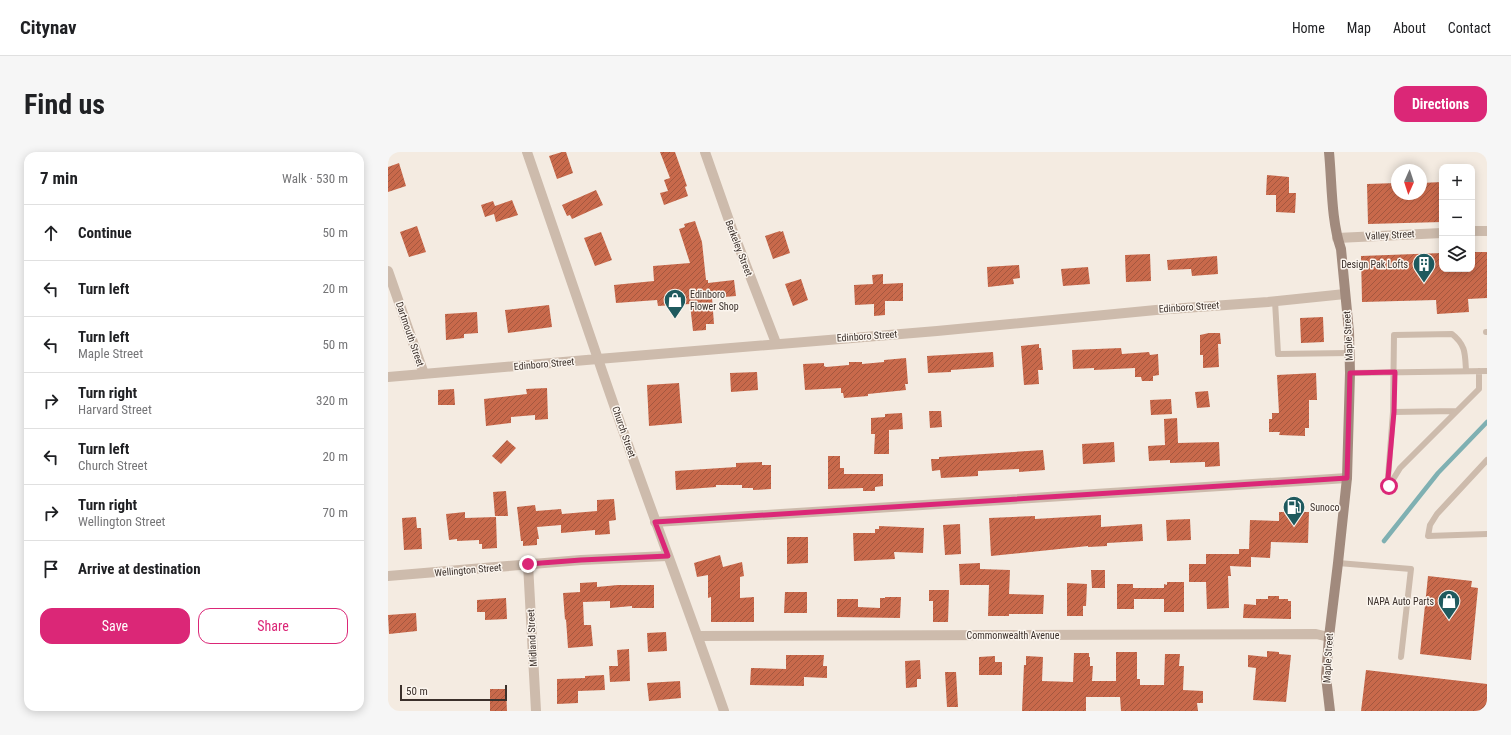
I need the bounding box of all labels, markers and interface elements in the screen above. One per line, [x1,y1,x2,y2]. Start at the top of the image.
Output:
text: Citynav [20,16,77,39]
text: Home [1292,20,1325,36]
text: Map [1347,20,1371,36]
text: About [1393,20,1426,36]
text: Contact [1448,20,1491,36]
button: Directions [1394,86,1487,122]
text: Find us [24,88,105,121]
north arrow [1391,164,1427,200]
map controls [1439,164,1475,272]
button: + [1439,164,1475,200]
text: 7 min [40,168,78,188]
text: Walk · 530 m [282,171,348,186]
button: − [1439,200,1475,236]
street label: Berkeley Street [723,218,755,278]
icon: ahead [40,222,62,244]
text: Continue [78,224,132,242]
text: 50 m [322,225,348,240]
street label: Valley Street [1365,228,1415,242]
button: layers [1439,236,1475,272]
building icon: Design Pak Lofts [1411,251,1437,284]
place label: Design Pak Lofts [1341,259,1408,270]
icon: left [40,278,62,300]
text: Turn left [78,280,129,298]
text: 20 m [322,281,348,296]
shop icon: Edinboro Flower Shop [662,287,688,320]
place label: Edinboro Flower Shop [690,289,739,312]
street label: Edinboro Street [1158,299,1220,315]
street label: Dartmouth Street [394,300,426,368]
street label: Maple Street [1341,311,1355,361]
text: Turn left [78,328,129,346]
street label: Edinboro Street [836,328,898,344]
icon: left [40,334,62,356]
text: 50 m [322,337,348,352]
text: Maple Street [78,346,143,361]
street label: Edinboro Street [513,356,575,372]
text: Turn right [78,384,137,402]
icon: right [40,390,62,412]
text: 320 m [316,393,348,408]
text: Harvard Street [78,402,152,417]
street label: Church Street [610,405,638,459]
text: Turn left [78,440,129,458]
icon: left [40,446,62,468]
text: 20 m [322,449,348,464]
text: Church Street [78,458,148,473]
route start [1380,477,1398,495]
fuel station icon: Sunoco [1281,494,1307,527]
text: Turn right [78,496,137,514]
icon: right [40,502,62,524]
place label: Sunoco [1310,502,1340,513]
text: 70 m [322,505,348,520]
text: Wellington Street [78,514,165,529]
route end [519,555,537,573]
icon: arrive [40,558,62,580]
text: Arrive at destination [78,560,201,578]
street label: Wellington Street [434,562,502,578]
shop icon: NAPA Auto Parts [1436,588,1462,621]
place label: NAPA Auto Parts [1367,596,1434,607]
button: Save [40,608,190,644]
button: Share [198,608,348,644]
street label: Midland Street [525,609,539,667]
street label: Commonwealth Avenue [967,630,1060,641]
street label: Maple Street [1321,633,1335,683]
scale bar [400,683,507,702]
text: 50 m [406,685,428,698]

